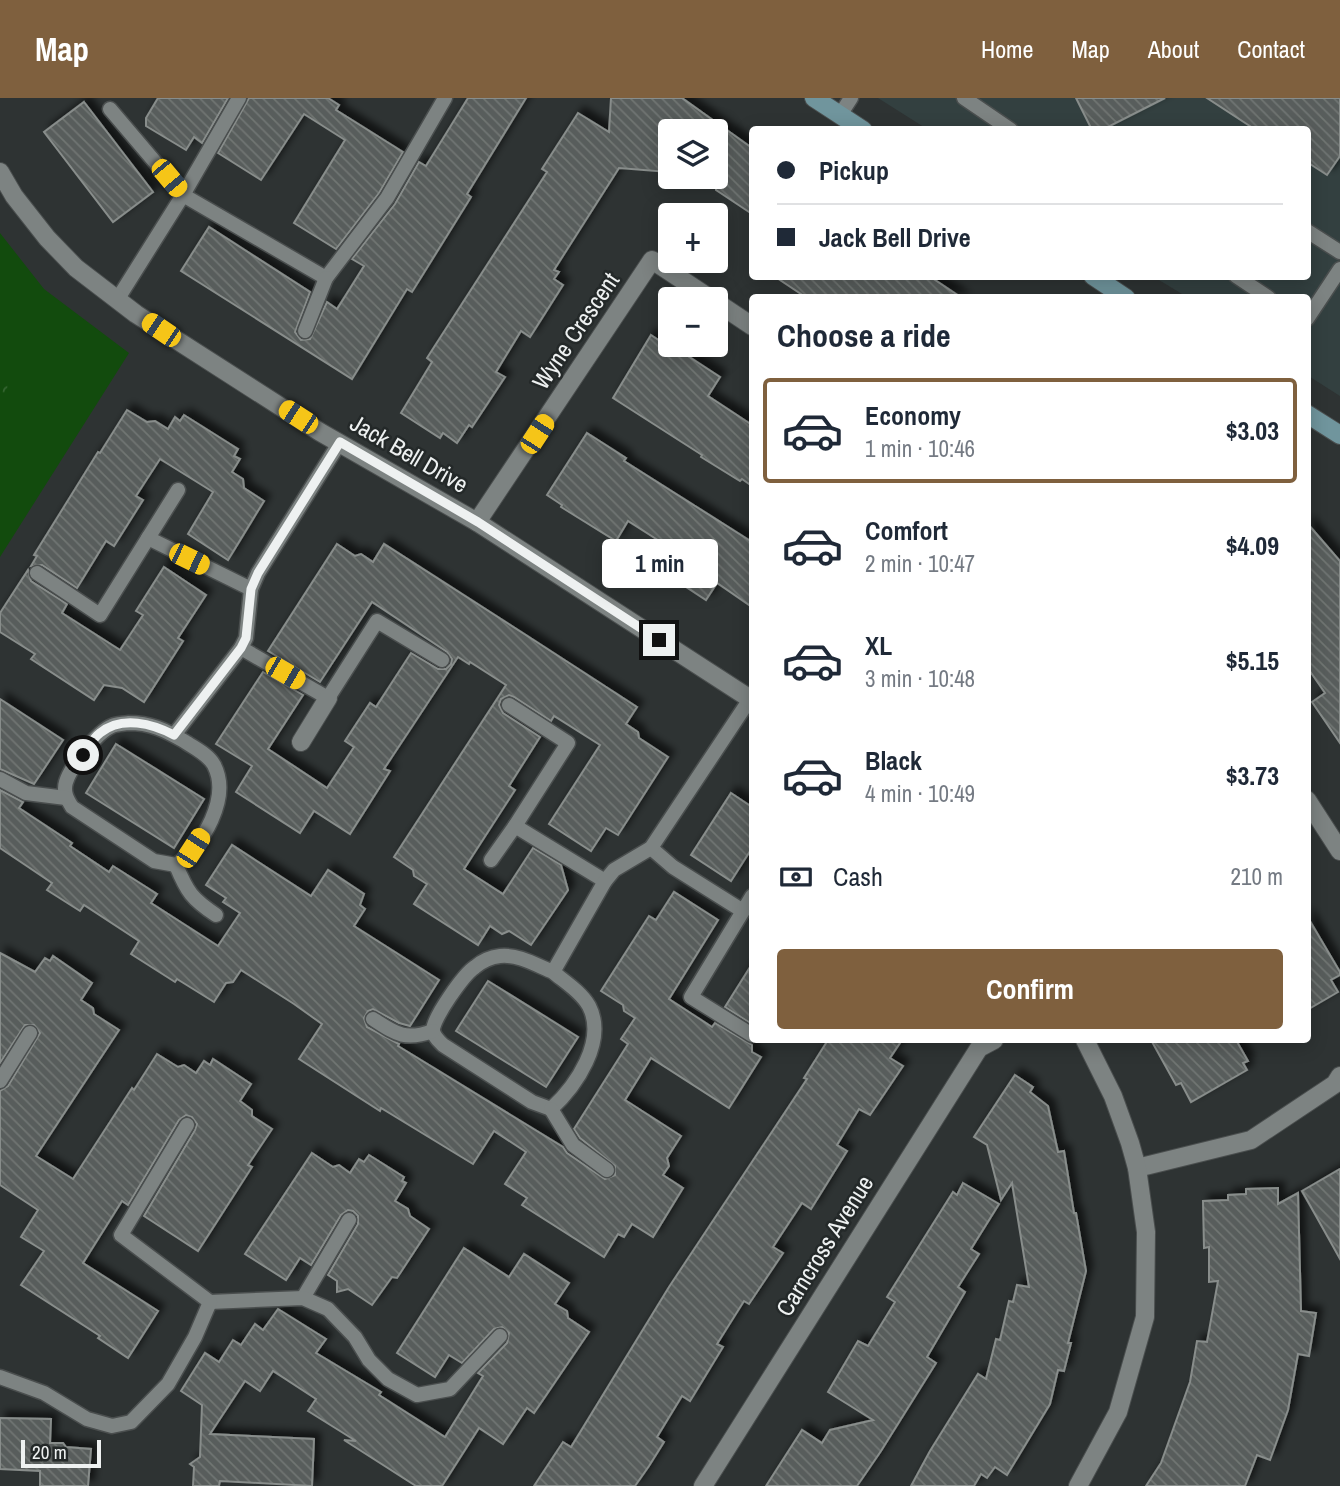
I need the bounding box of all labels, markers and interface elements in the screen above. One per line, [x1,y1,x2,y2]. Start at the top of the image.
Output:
text: Map [35,27,89,71]
text: Home [981,33,1033,65]
text: Map [1071,33,1110,65]
text: About [1148,33,1199,65]
text: Contact [1237,33,1305,65]
map controls [658,119,728,357]
button: layers [658,119,728,189]
text: Pickup [819,153,889,188]
car [148,155,191,201]
button: + [658,203,728,273]
text: Jack Bell Drive [819,220,971,255]
street label: Wyne Crescent [524,265,626,395]
button: − [658,287,728,357]
car [138,310,185,350]
text: Choose a ride [777,314,951,357]
car [275,397,322,437]
text: Economy [865,398,961,433]
icon: car [781,399,844,462]
street label: Jack Bell Drive [345,406,474,500]
car [517,411,558,457]
text: $3.03 [1226,413,1279,448]
text: 1 min · 10:46 [865,433,975,464]
text: Comfort [865,513,948,548]
icon: car [781,514,844,577]
text: $4.09 [1226,528,1279,563]
callout: 1 min [601,538,717,588]
car [166,540,213,578]
text: 1 min [635,548,685,579]
text: 2 min · 10:47 [865,548,975,579]
route end [643,624,675,656]
text: XL [865,628,892,663]
icon: car [781,629,844,692]
text: $5.15 [1226,643,1279,678]
car [262,653,309,693]
text: 3 min · 10:48 [865,663,975,694]
route start [67,739,99,771]
text: Black [865,743,922,778]
icon: car [781,744,844,807]
text: $3.73 [1226,758,1279,793]
text: 4 min · 10:49 [865,778,975,809]
car [173,825,214,871]
icon: cash [777,858,815,896]
text: Cash [833,859,883,894]
text: 210 m [1231,861,1283,892]
button: Confirm [777,949,1283,1029]
street label: Carncross Avenue [768,1169,880,1322]
scale bar [21,1437,102,1469]
text: 20 m [32,1439,67,1465]

